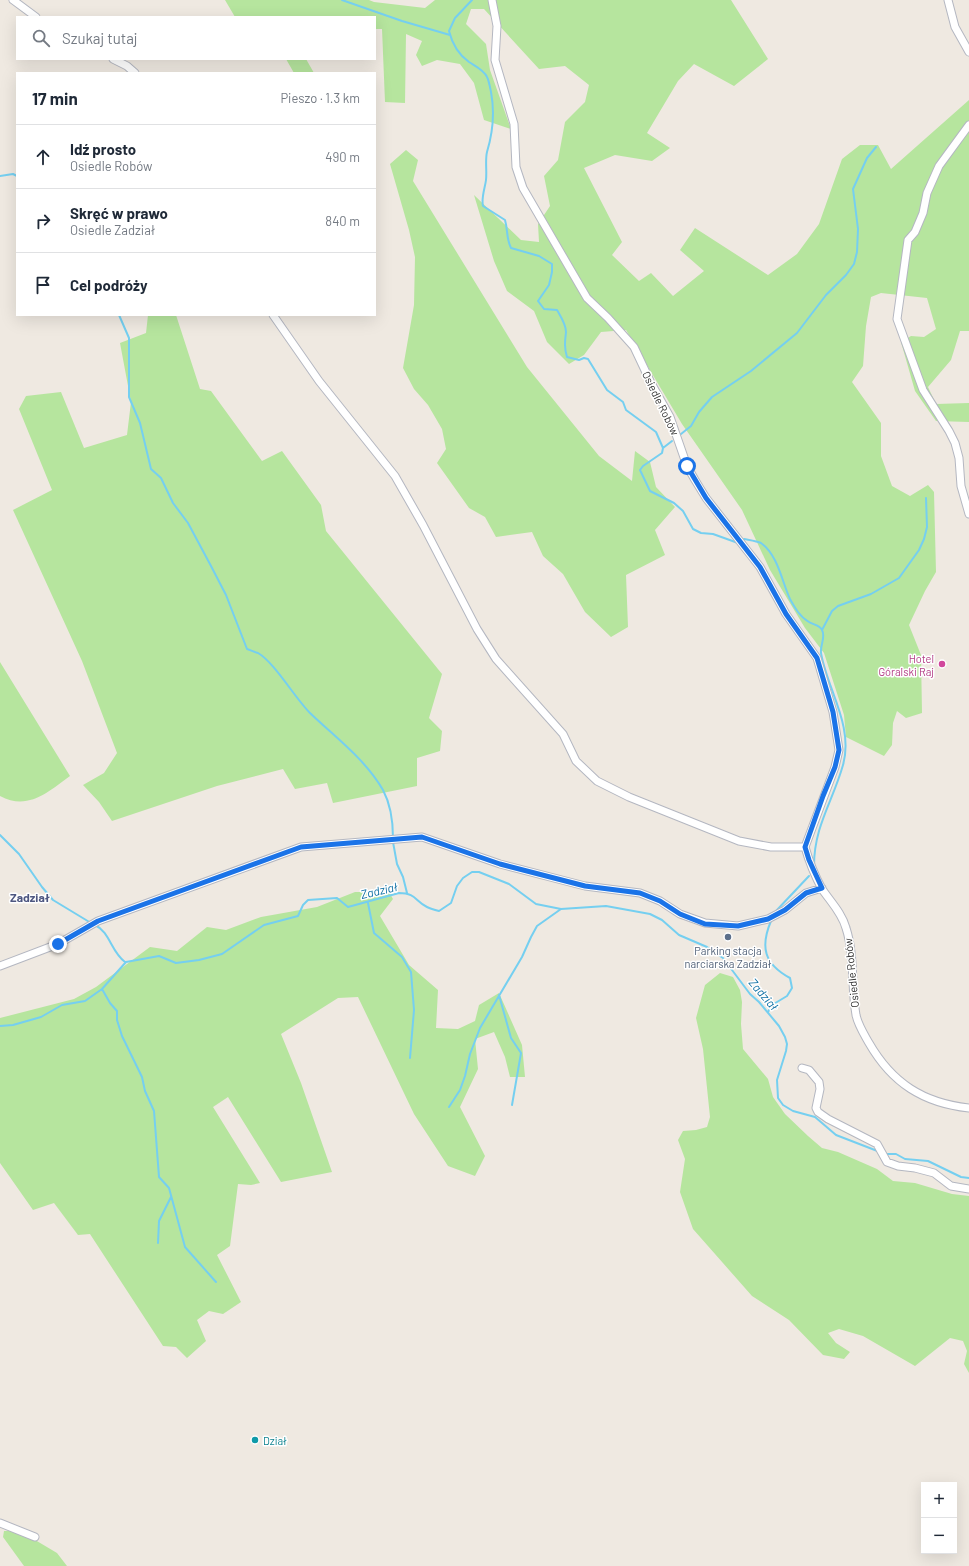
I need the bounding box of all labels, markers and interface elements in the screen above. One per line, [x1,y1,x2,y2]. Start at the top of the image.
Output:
search box [16,16,376,60]
icon: search [30,27,52,49]
text: Szukaj tutaj [62,29,138,47]
text: 17 min [32,88,78,108]
text: Pieszo · 1.3 km [280,90,360,106]
text: Idź prosto [70,140,136,158]
icon: ahead [32,146,54,168]
text: 490 m [325,149,360,165]
text: Osiedle Robów [70,158,152,174]
text: Skręć w prawo [70,204,168,222]
icon: right [32,210,54,232]
text: 840 m [325,213,360,229]
text: Osiedle Zadział [70,222,155,238]
icon: arrive [32,274,54,296]
text: Cel podróży [70,276,148,294]
street label: Osiedle Robów [640,369,682,437]
route start [678,457,696,475]
place label: Hotel Góralski Raj [878,652,934,678]
marker: Hotel Góralski Raj [937,659,947,669]
water label: Zadział [359,879,400,901]
district label: Zadział [10,890,50,904]
marker: Parking stacja narciarska Zadział [723,932,733,942]
route end [49,935,67,953]
street label: Osiedle Robów [841,938,861,1008]
place label: Parking stacja narciarska Zadział [685,944,772,970]
water label: Zadział [746,975,782,1014]
place label: Dział [263,1434,287,1447]
marker: Dział [250,1435,260,1445]
map controls [921,1482,957,1554]
button: + [921,1482,957,1518]
button: − [921,1518,957,1554]

